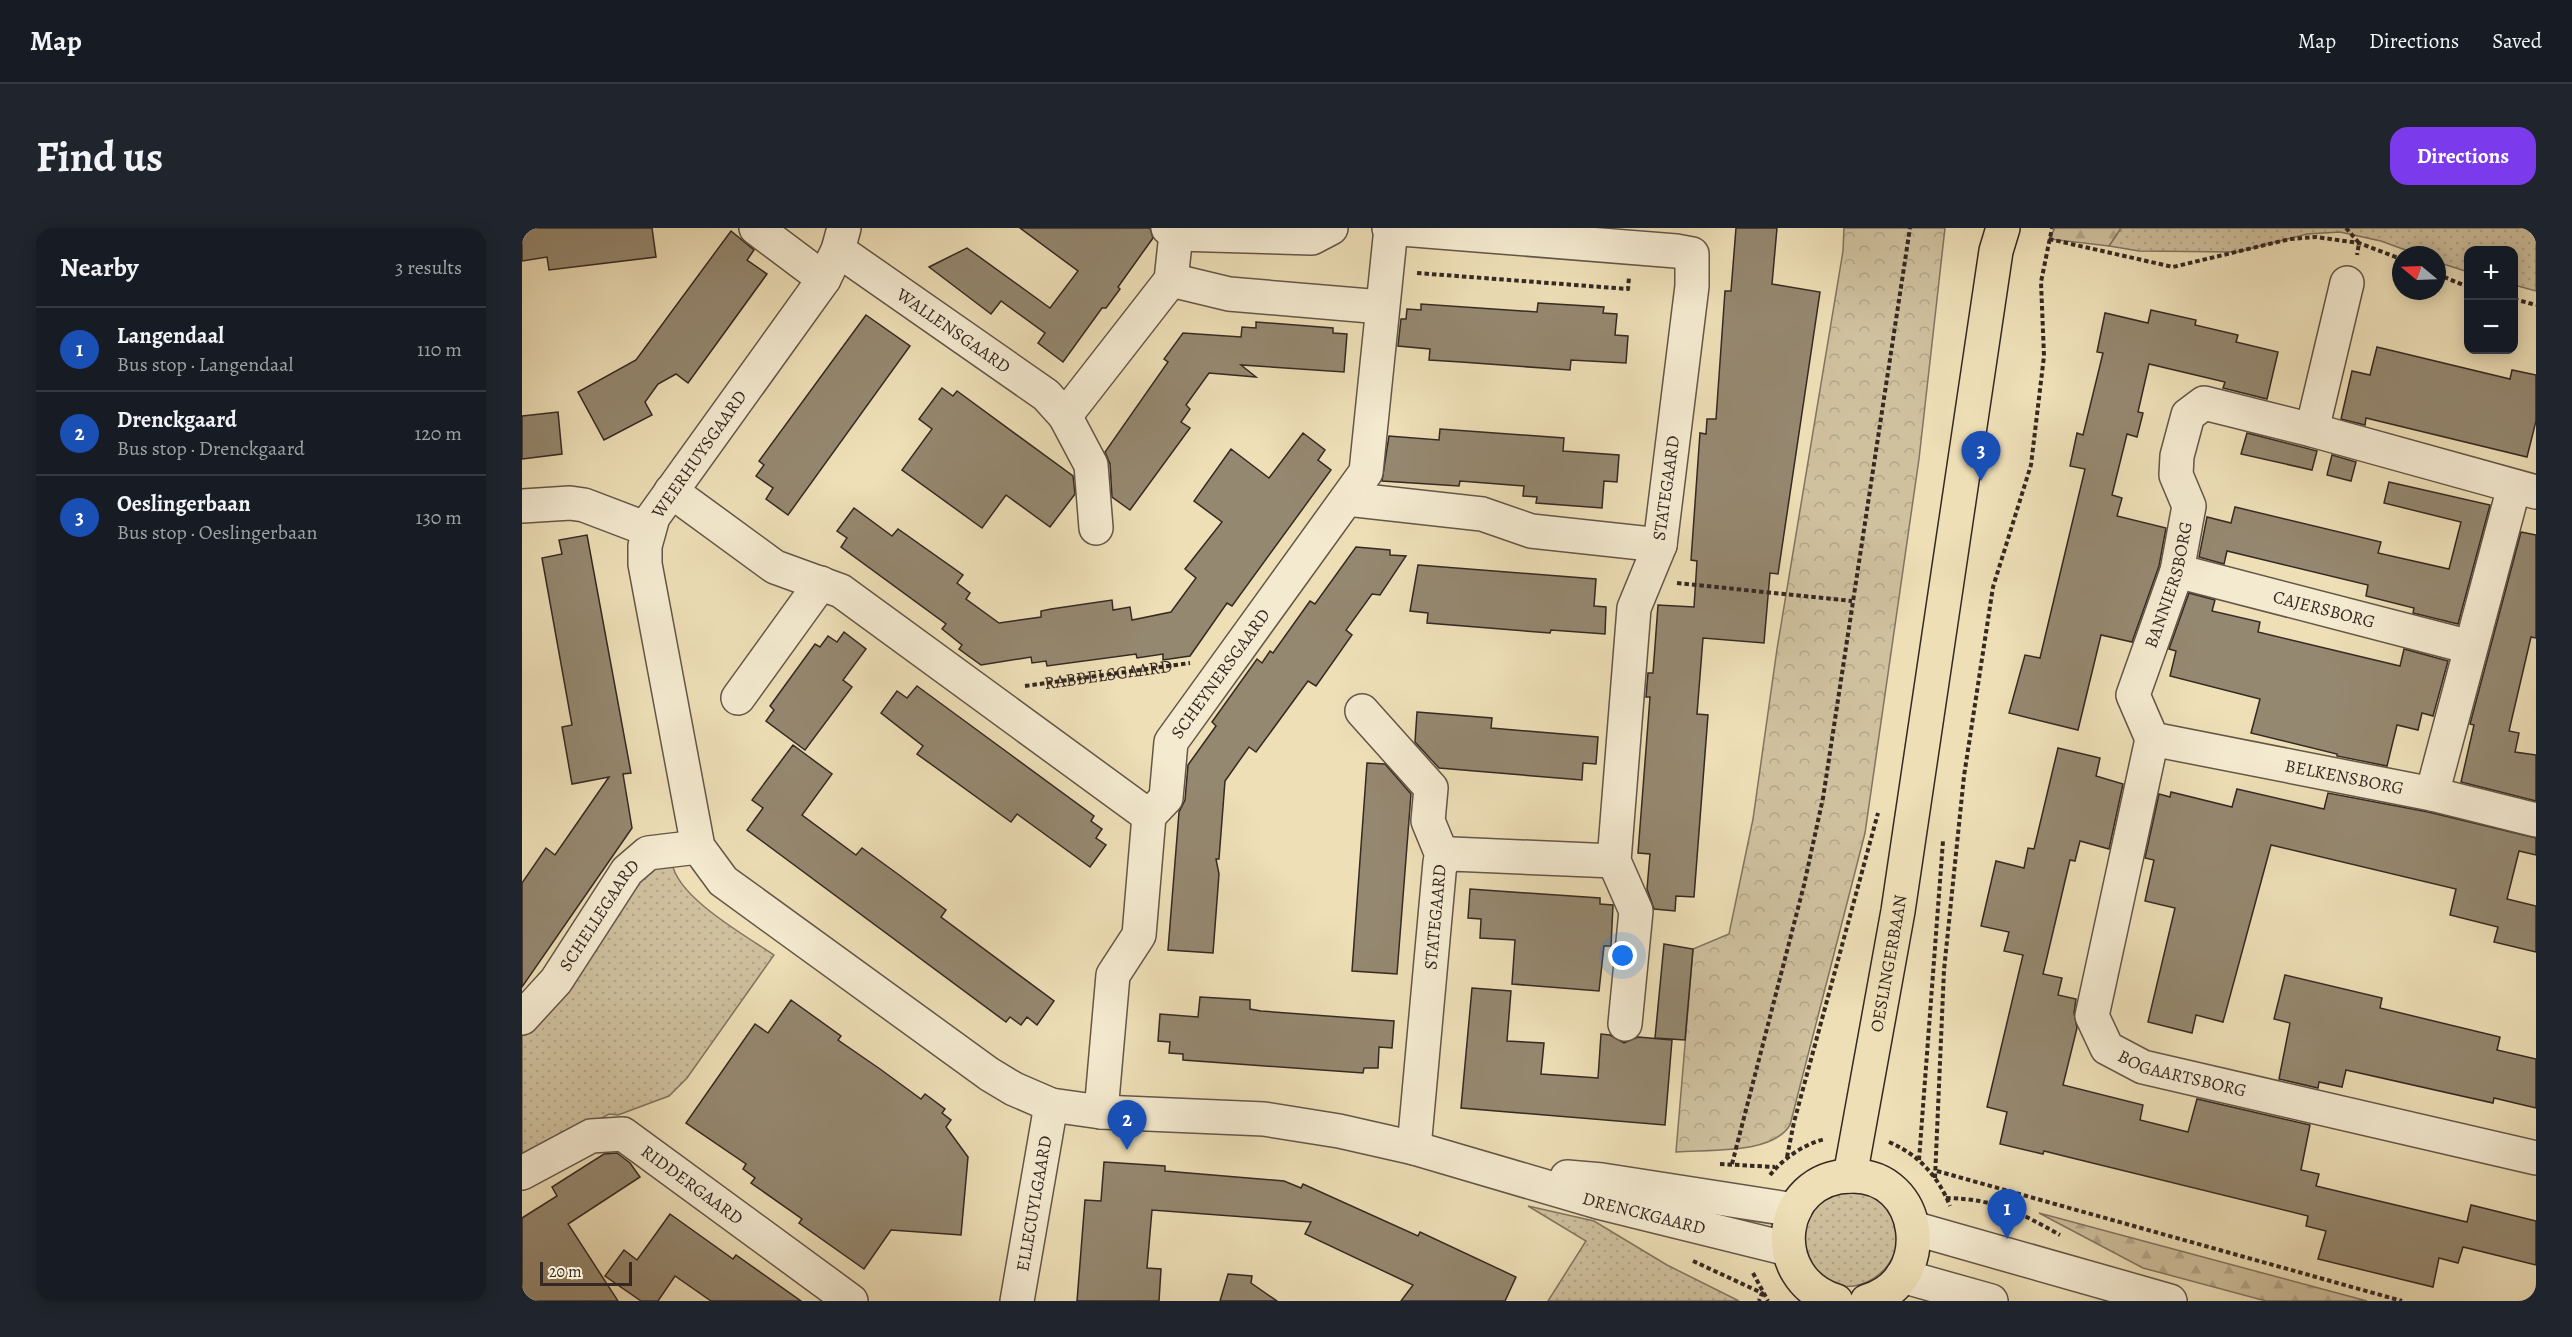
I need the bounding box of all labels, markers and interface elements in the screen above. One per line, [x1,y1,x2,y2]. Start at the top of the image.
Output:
text: Map [30,22,82,60]
text: Map [2298,27,2336,55]
text: Directions [2369,27,2459,55]
text: Saved [2492,27,2542,55]
button: Directions [2390,127,2536,185]
text: Find us [36,128,163,185]
north arrow [2392,246,2446,300]
map controls [2464,246,2518,354]
button: + [2464,246,2518,300]
text: Nearby [60,250,139,285]
text: 3 results [395,254,462,281]
street label: WALLENSGAARD [891,282,1015,379]
button: − [2464,300,2518,354]
text: Langendaal [117,321,224,351]
text: 1 [76,336,83,363]
text: 110 m [417,336,462,363]
text: Bus stop · Langendaal [117,351,293,378]
street label: WEERHUYSGAARD [645,385,752,523]
text: Drenckgaard [117,405,237,435]
text: 2 [75,420,84,447]
text: 120 m [414,420,462,447]
pin: 3 [1962,432,2000,481]
street label: STATEGAARD [1647,434,1685,542]
text: Bus stop · Drenckgaard [117,435,305,462]
text: Oeslingerbaan [117,489,251,519]
text: 3 [75,504,84,531]
text: 130 m [416,504,462,531]
text: Bus stop · Oeslingerbaan [117,519,318,546]
street label: BANNIERSBORG [2139,520,2198,651]
street label: CAJERSBORG [2271,584,2378,634]
street label: SCHEYNERSGAARD [1165,604,1276,743]
street label: RABBELSGAARD [1043,654,1174,695]
street label: BELKENSBORG [2283,753,2406,800]
street label: SCHELLEGAARD [553,854,644,976]
street label: STATEGAARD [1418,863,1452,971]
street label: OESLINGERBAAN [1864,893,1912,1034]
your location [1608,941,1637,970]
street label: BOGAARTSBORG [2114,1044,2249,1103]
pin: 2 [1108,1100,1146,1150]
street label: ELLECUYLGAARD [1010,1134,1058,1273]
street label: RIDDERGAARD [636,1139,748,1230]
street label: DRENCKGAARD [1580,1186,1708,1240]
pin: 1 [1988,1190,2026,1239]
scale bar [540,1259,632,1286]
text: 20 m [549,1261,582,1283]

